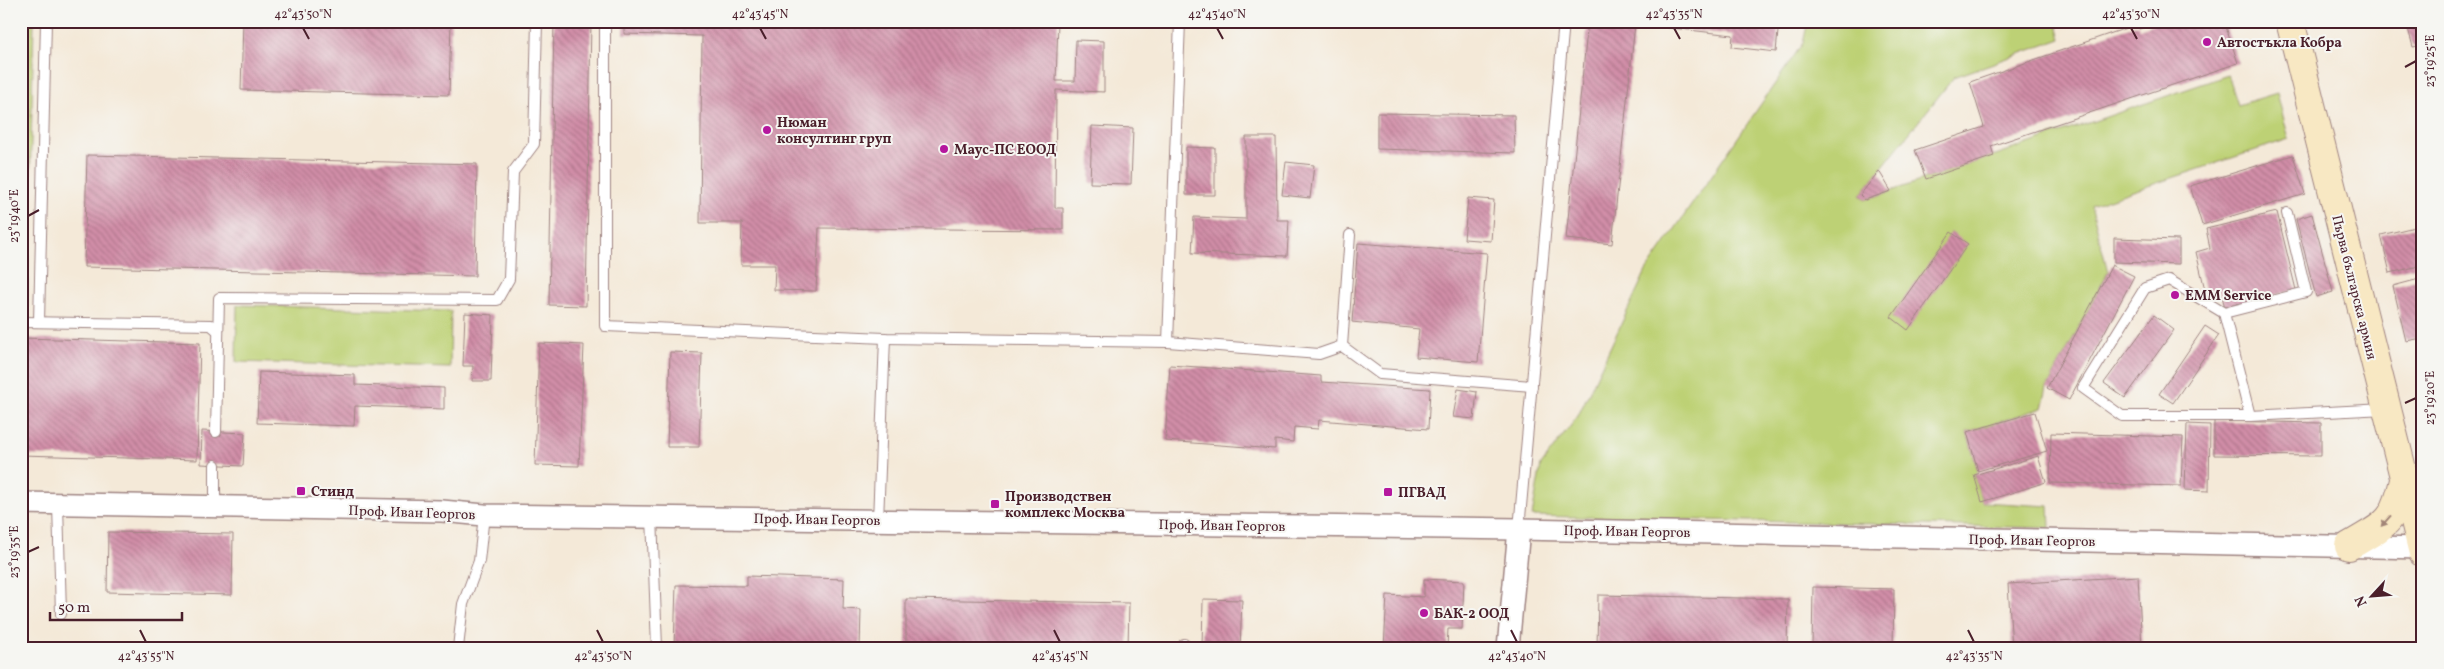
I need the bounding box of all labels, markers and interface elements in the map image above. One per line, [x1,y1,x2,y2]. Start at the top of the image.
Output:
text: 42°43'50"N [274,7,332,23]
text: 42°43'45"N [732,7,788,23]
text: 42°43'40"N [1188,7,1246,23]
text: 42°43'35"N [1645,7,1703,23]
text: 42°43'30"N [2102,7,2160,23]
place label: Автостъкла Кобра [2217,34,2342,53]
text: 23°19'25"E [2423,34,2439,88]
marker: Автостъкла Кобра [2201,36,2213,48]
place label: Нюман консултинг груп [777,114,892,149]
marker: Нюман консултинг груп [761,124,773,136]
place label: Маус-ПС ЕООД [954,141,1057,160]
marker: Маус-ПС ЕООД [938,143,950,155]
text: 23°19'40"E [7,189,23,243]
street label: Първа българска армия [2326,213,2381,362]
place label: EMM Service [2185,287,2271,306]
marker: EMM Service [2169,289,2181,301]
text: 23°19'20"E [2423,371,2439,425]
place label: Стинд [311,483,354,502]
place label: ПГВАД [1398,484,1447,503]
marker: Стинд [295,485,307,497]
marker: ПГВАД [1382,486,1394,498]
place label: Производствен комплекс Москва [1005,488,1126,523]
marker: Производствен комплекс Москва [989,498,1001,510]
street label: Проф. Иван Георгов [348,502,476,525]
street label: Проф. Иван Георгов [753,510,881,531]
one-way arrow [2381,514,2392,527]
street label: Проф. Иван Георгов [1158,516,1286,537]
street label: Проф. Иван Георгов [1563,522,1691,543]
text: 23°19'35"E [7,525,23,579]
street label: Проф. Иван Георгов [1968,531,2096,552]
north arrow [2346,572,2396,622]
scale bar [50,589,182,621]
text: N [2351,592,2372,610]
text: 50 m [58,598,90,619]
place label: БАК-2 ООД [1434,605,1510,624]
marker: БАК-2 ООД [1418,607,1430,619]
text: 42°43'55"N [118,649,174,665]
text: 42°43'50"N [574,649,632,665]
text: 42°43'45"N [1032,649,1088,665]
text: 42°43'40"N [1488,649,1546,665]
text: 42°43'35"N [1945,649,2003,665]

